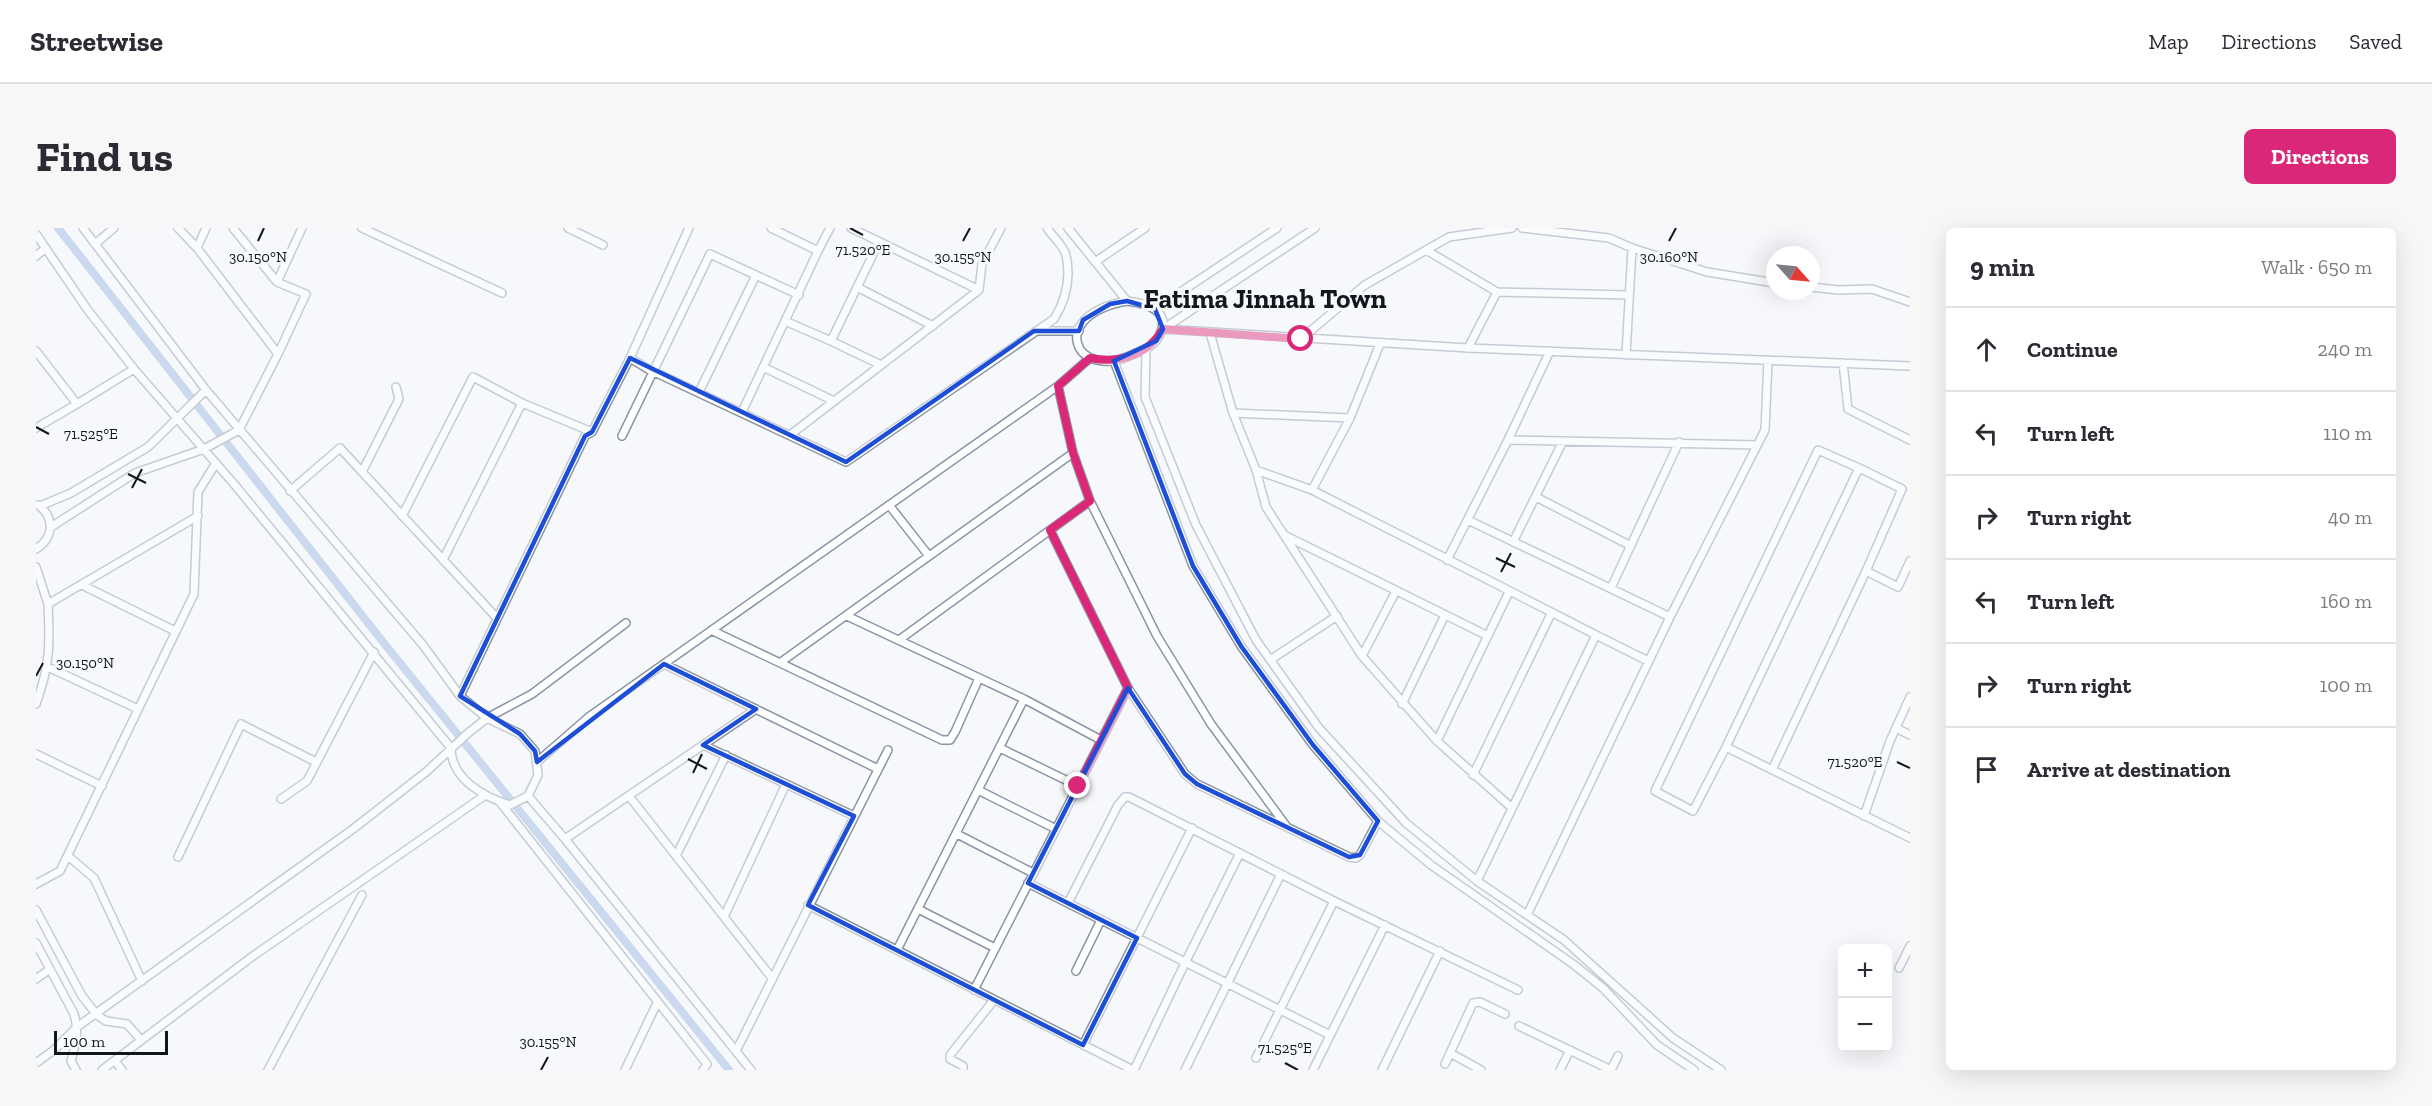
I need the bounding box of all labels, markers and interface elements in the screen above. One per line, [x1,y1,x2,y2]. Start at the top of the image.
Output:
text: Streetwise [30,25,163,58]
text: Map [2149,29,2189,54]
text: Directions [2222,29,2316,54]
text: Saved [2349,29,2402,54]
button: Directions [2244,129,2396,184]
text: Find us [36,131,173,182]
text: 71.520°E [836,241,891,259]
north arrow [1766,246,1820,300]
text: 30.150°N [229,248,287,266]
text: 30.155°N [934,248,992,266]
text: 30.160°N [1640,248,1698,266]
text: 9 min [1970,251,2035,283]
text: Walk · 650 m [2261,255,2372,279]
district label: Fatima Jinnah Town [1143,283,1387,315]
route start [1287,325,1313,351]
icon: ahead [1970,333,2003,366]
text: Continue [2027,336,2118,363]
text: 240 m [2318,337,2372,361]
icon: left [1970,417,2003,450]
text: Turn left [2027,420,2114,447]
text: 110 m [2323,421,2372,445]
text: 71.525°E [64,425,118,443]
icon: right [1970,501,2003,534]
text: Turn right [2027,504,2131,531]
text: 40 m [2328,505,2372,529]
icon: left [1970,585,2003,618]
text: Turn left [2027,588,2114,615]
text: 160 m [2320,589,2372,613]
text: 30.150°N [56,654,114,672]
icon: right [1970,669,2003,702]
text: Turn right [2027,672,2131,699]
text: 100 m [2319,673,2372,697]
text: 71.520°E [1828,753,1883,771]
icon: arrive [1970,753,2003,786]
text: Arrive at destination [2027,756,2230,783]
route end [1064,772,1090,798]
map controls [1838,944,1892,1052]
button: + [1838,944,1892,998]
button: − [1838,998,1892,1052]
scale bar [54,1028,168,1056]
text: 100 m [63,1032,105,1051]
text: 30.155°N [519,1033,577,1051]
text: 71.525°E [1258,1039,1312,1057]

